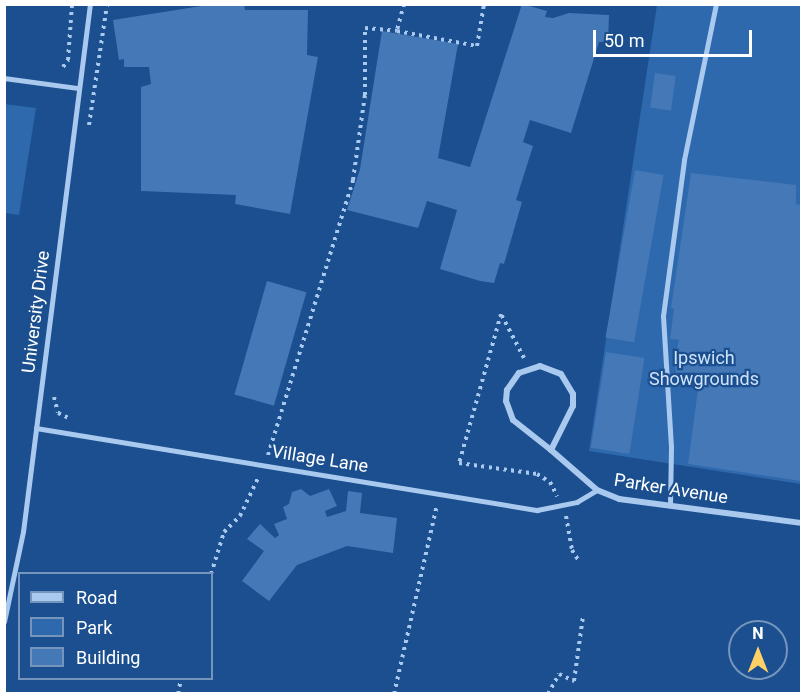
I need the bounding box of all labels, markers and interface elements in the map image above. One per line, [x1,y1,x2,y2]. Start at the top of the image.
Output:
scale bar [596,18,755,56]
text: 50 m [604,30,644,51]
street label: University Drive [18,250,54,374]
park label: Ipswich Showgrounds [649,348,759,391]
street label: Village Lane [270,441,370,477]
street label: Parker Avenue [612,469,730,509]
legend [18,572,213,680]
text: Road [76,587,117,608]
text: Park [76,617,112,638]
north arrow [728,620,788,680]
text: N [752,624,764,643]
text: Building [76,647,140,668]

